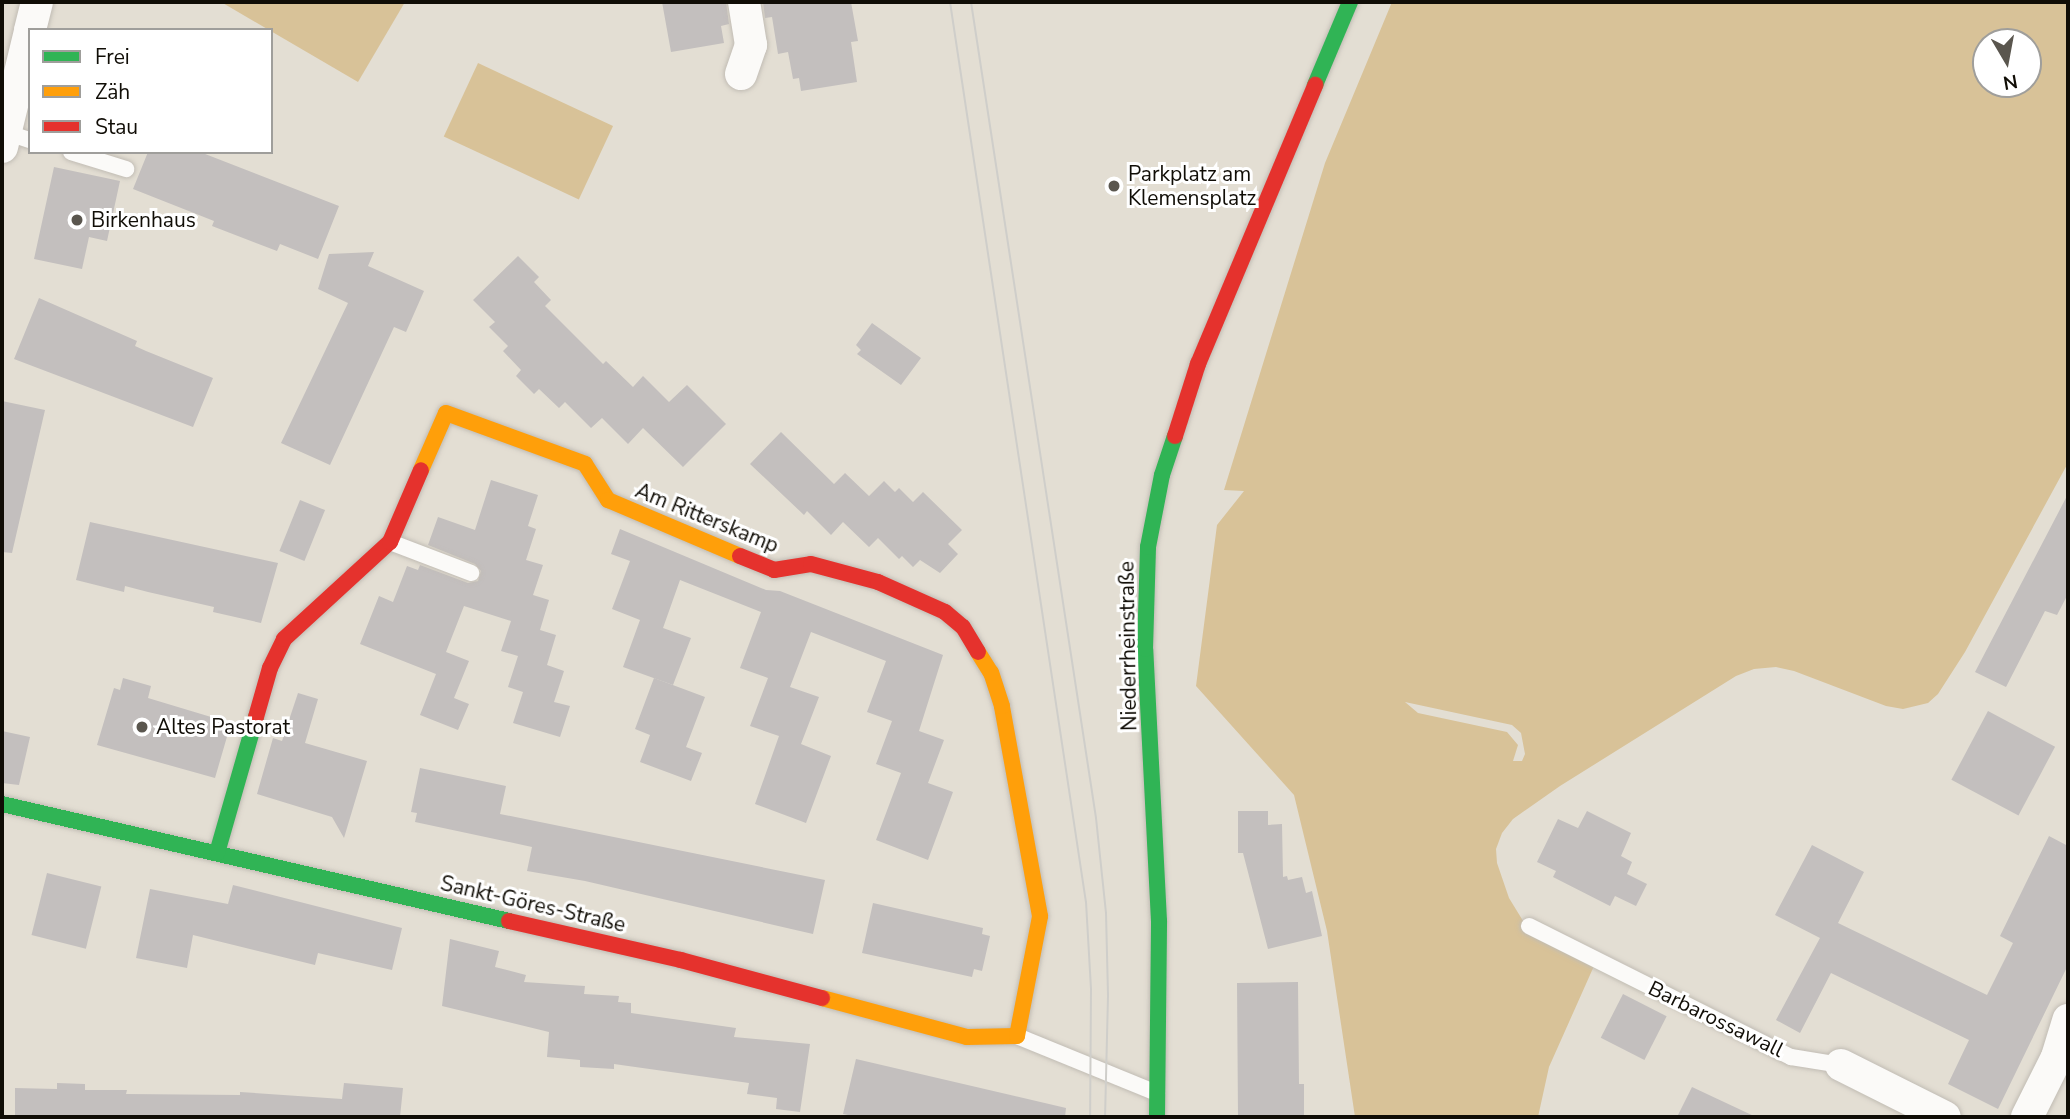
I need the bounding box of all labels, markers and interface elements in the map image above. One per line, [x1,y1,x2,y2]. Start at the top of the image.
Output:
legend [28,28,273,154]
north arrow [1972,28,2042,98]
text: Frei [95,43,130,71]
text: N [2001,68,2020,96]
text: Zäh [95,78,130,106]
text: Stau [95,113,138,141]
place label: Parkplatz am Klemensplatz [1128,161,1256,211]
marker: Parkplatz am Klemensplatz [1106,178,1122,194]
place label: Birkenhaus [91,207,196,233]
marker: Birkenhaus [69,212,85,228]
street label: Am Ritterskamp [632,478,782,558]
street label: Niederrheinstraße [1114,561,1142,731]
place label: Altes Pastorat [156,714,290,740]
marker: Altes Pastorat [134,719,150,735]
street label: Sankt-Göres-Straße [438,870,628,938]
street label: Barbarossawall [1644,975,1788,1063]

